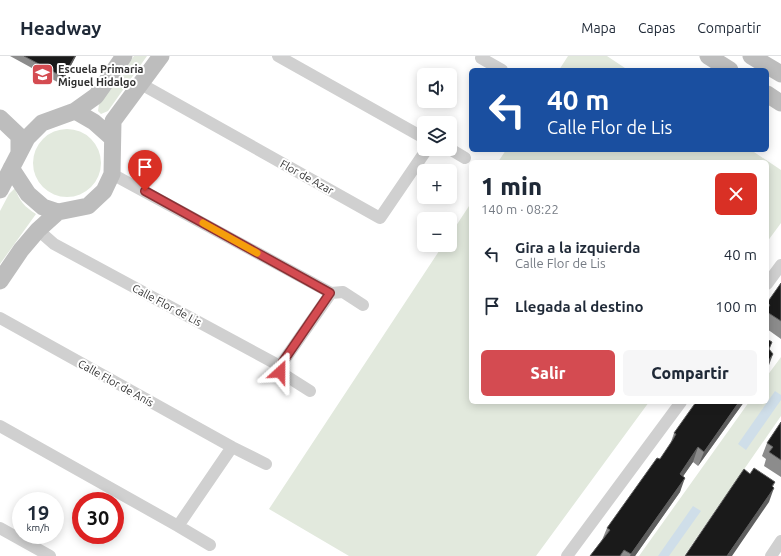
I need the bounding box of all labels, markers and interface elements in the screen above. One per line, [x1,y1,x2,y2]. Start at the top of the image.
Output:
text: Headway [20,17,101,39]
text: Mapa [581,20,616,36]
text: Capas [638,20,675,36]
text: Compartir [697,20,761,36]
school or university icon: Escuela Primaria Miguel Hidalgo [29,62,55,88]
place label: Escuela Primaria Miguel Hidalgo [58,63,144,88]
map controls [417,68,457,252]
button: sound [417,68,457,108]
icon: left [481,84,533,136]
text: 40 m [547,84,609,115]
button: layers [417,116,457,156]
text: Calle Flor de Lis [547,117,672,137]
pin [128,150,162,191]
icon: arrive [134,156,156,178]
street label: Flor de Azar [278,157,336,197]
button: + [417,164,457,204]
text: 1 min [481,173,542,200]
button: close [715,173,757,215]
text: 140 m · 08:22 [481,202,559,216]
button: − [417,212,457,252]
text: Gira a la izquierda [515,239,641,256]
icon: left [481,243,503,265]
text: 40 m [724,246,757,263]
text: Calle Flor de Lis [515,256,606,270]
street label: Calle Flor de Lis [130,282,204,328]
icon: arrive [481,295,503,317]
text: Llegada al destino [515,298,644,315]
text: 100 m [715,298,757,315]
button: Salir [481,350,615,396]
button: Compartir [623,350,757,396]
position arrow [259,351,301,393]
street label: Calle Flor de Anís [76,357,156,409]
speed limit sign: 30 [72,492,124,544]
text: 19 [27,501,49,524]
text: km/h [26,522,50,533]

